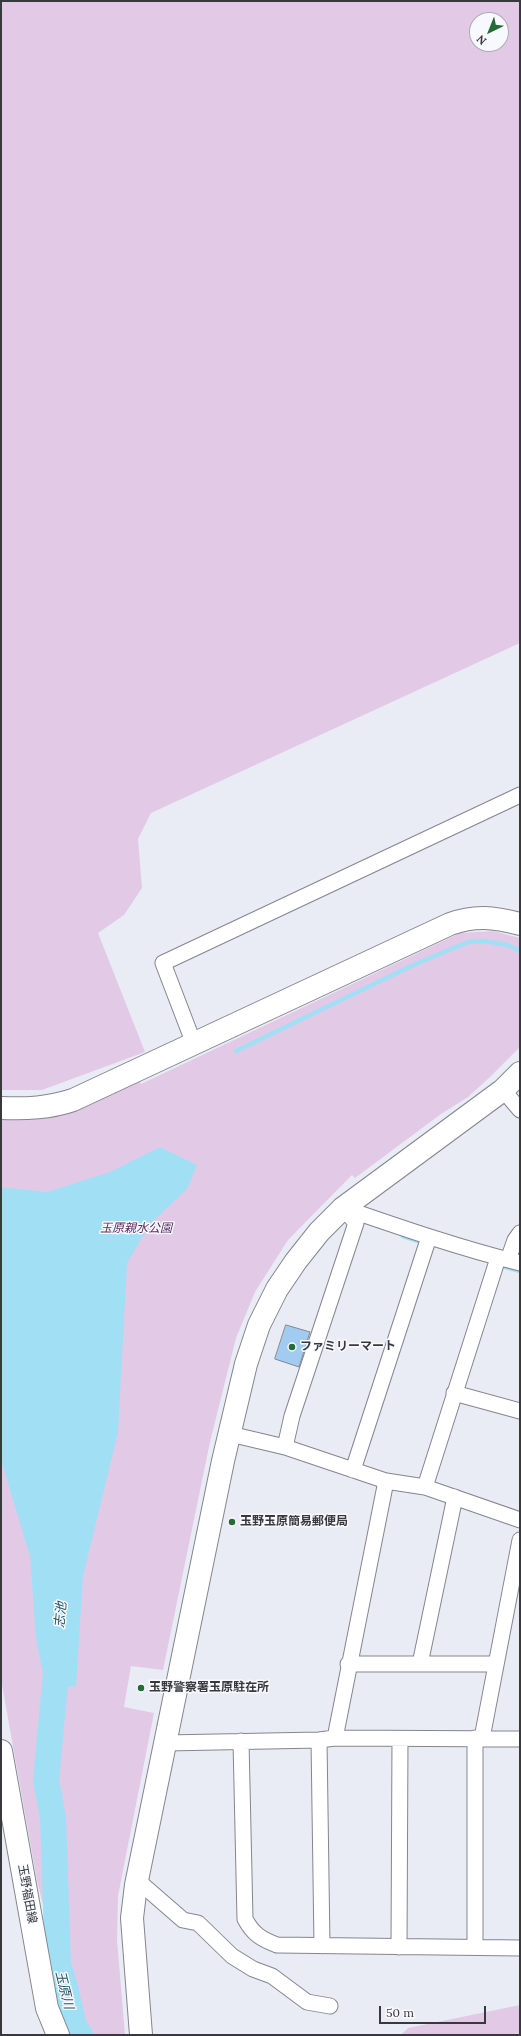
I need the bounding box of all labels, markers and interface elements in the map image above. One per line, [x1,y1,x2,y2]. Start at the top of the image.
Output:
north arrow [469,12,509,52]
text: N [474,32,489,48]
park label: 玉原親水公園 [100,1222,172,1236]
place label: ファミリーマート [300,1340,396,1354]
marker: ファミリーマート [287,1342,297,1352]
place label: 玉野玉原簡易郵便局 [240,1515,348,1529]
marker: 玉野玉原簡易郵便局 [227,1517,237,1527]
water label: 志池 [52,1601,70,1629]
place label: 玉野警察署玉原駐在所 [149,1681,269,1695]
marker: 玉野警察署玉原駐在所 [136,1683,146,1693]
street label: 玉野福田線 [15,1863,39,1925]
water label: 玉原川 [52,1969,76,2011]
scale bar [381,1998,488,2024]
text: 50 m [386,2005,414,2020]

